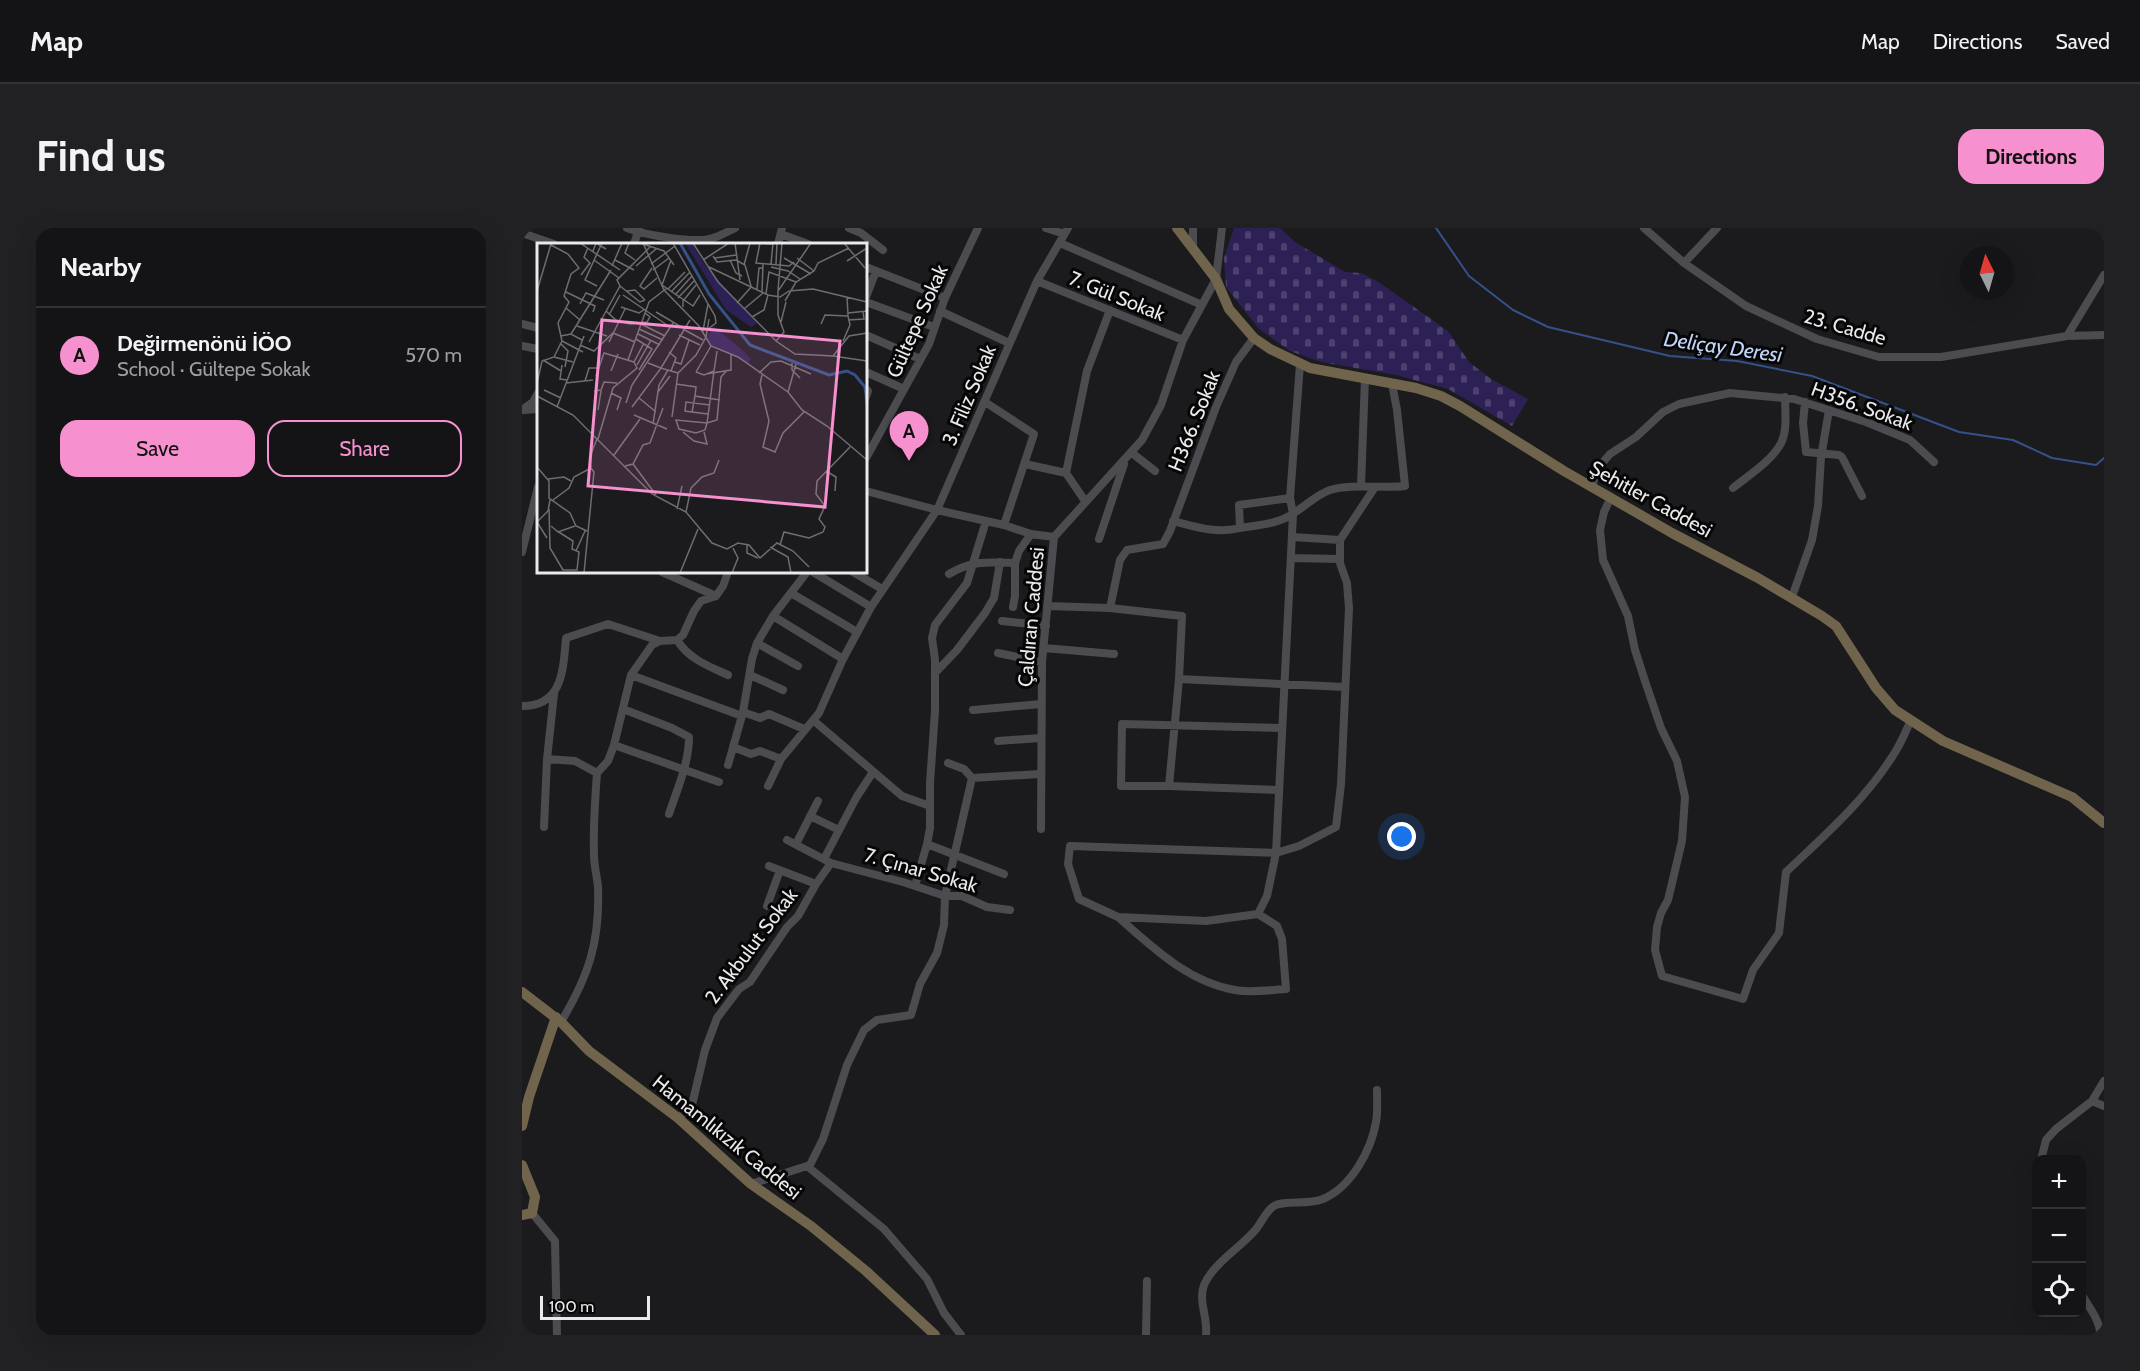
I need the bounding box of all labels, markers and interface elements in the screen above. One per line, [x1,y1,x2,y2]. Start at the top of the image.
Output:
text: Map [30,24,83,58]
text: Map [1861,29,1900,54]
text: Directions [1933,29,2022,54]
text: Saved [2055,29,2110,54]
button: Directions [1958,129,2104,184]
text: Find us [36,130,165,182]
inset map [537,243,867,573]
north arrow [1960,246,2014,300]
text: Nearby [60,251,141,283]
street label: Gültepe Sokak [881,261,953,381]
street label: 7. Gül Sokak [1066,266,1168,326]
street label: 23. Cadde [1801,304,1889,350]
water label: Deliçay Deresi [1662,326,1784,367]
text: Değirmenönü İÖO [117,330,292,357]
street label: 3. Filiz Sokak [937,341,1001,449]
text: A [73,343,86,367]
text: 570 m [405,343,462,367]
text: School · Gültepe Sokak [117,357,310,381]
street label: H366. Sokak [1163,367,1225,475]
street label: H356. Sokak [1808,377,1916,435]
pin: A [890,412,928,461]
button: Save [60,420,255,477]
button: Share [267,420,462,477]
street label: Şehitler Caddesi [1586,455,1716,543]
street label: Çaldıran Caddesi [1013,546,1049,688]
your location [1387,822,1416,851]
street label: 7. Çınar Sokak [862,842,980,898]
street label: 2. Akbulut Sokak [700,883,802,1009]
street label: Hamamlıkızık Caddesi [648,1070,806,1204]
map controls [2032,1155,2086,1317]
button: + [2032,1155,2086,1209]
button: − [2032,1209,2086,1263]
button: locate [2032,1263,2086,1317]
scale bar [540,1293,650,1320]
text: 100 m [549,1297,594,1316]

